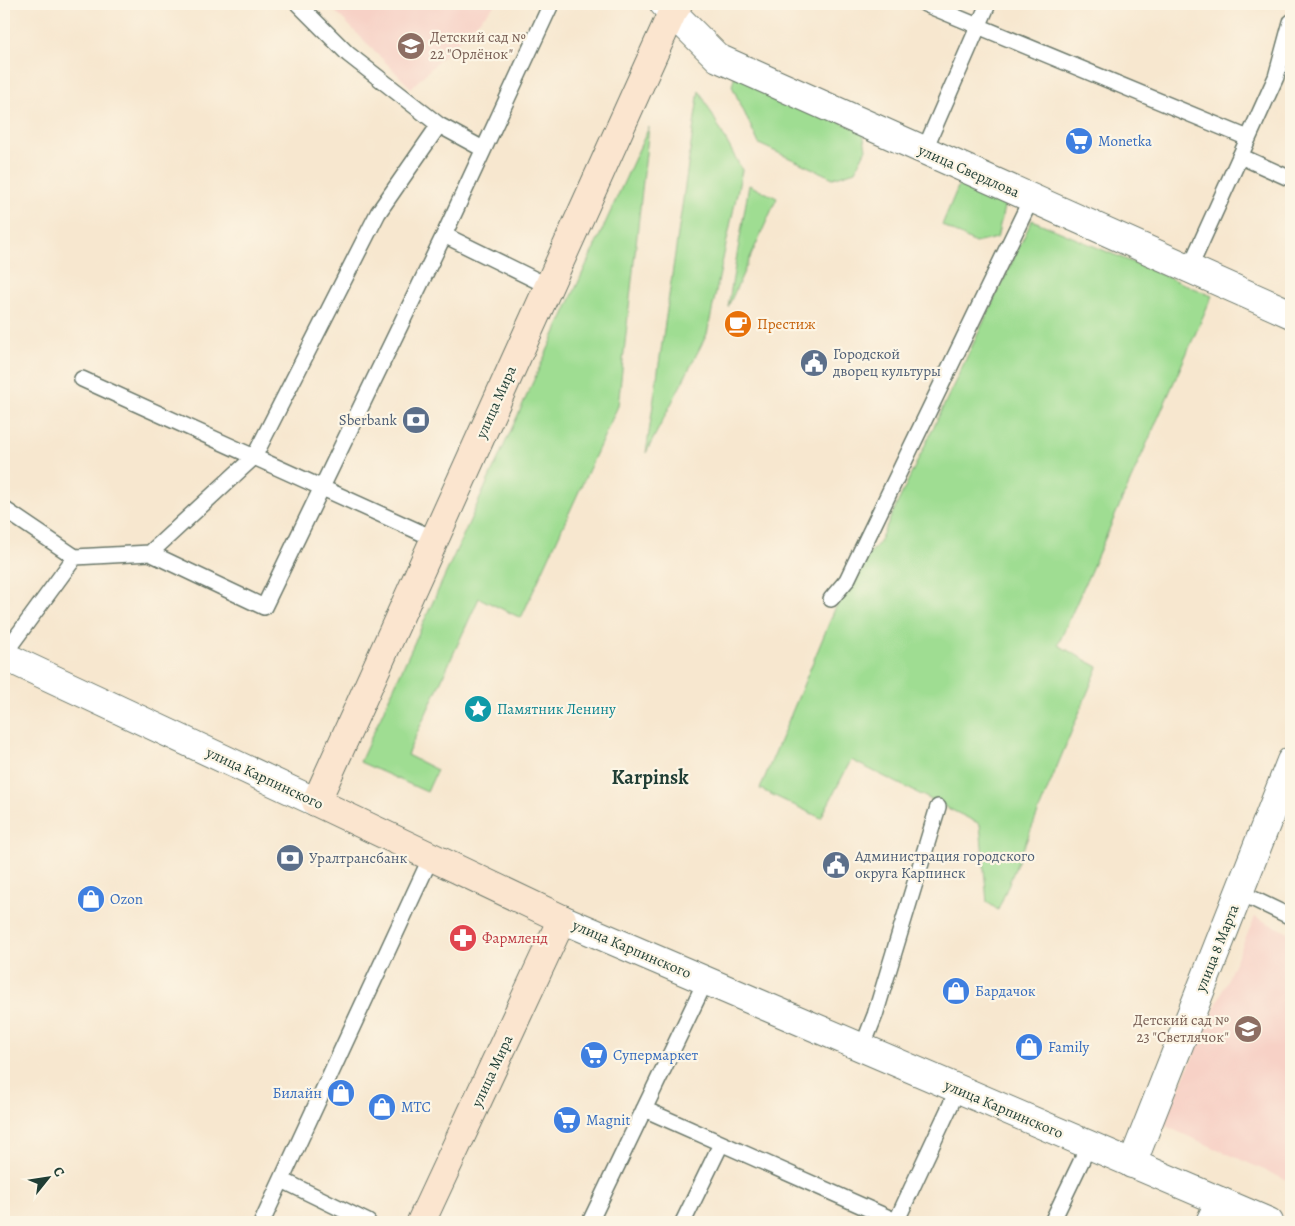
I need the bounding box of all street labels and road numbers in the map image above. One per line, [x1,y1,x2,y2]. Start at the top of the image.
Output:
street label: улица Свердлова [914,139,1023,202]
street label: улица Мира [471,362,521,442]
street label: улица Карпинского [202,742,327,814]
street label: улица 8 Марта [1190,901,1244,996]
street label: улица Карпинского [569,915,694,983]
street label: улица Мира [466,1032,517,1111]
street label: улица Карпинского [941,1075,1066,1143]

